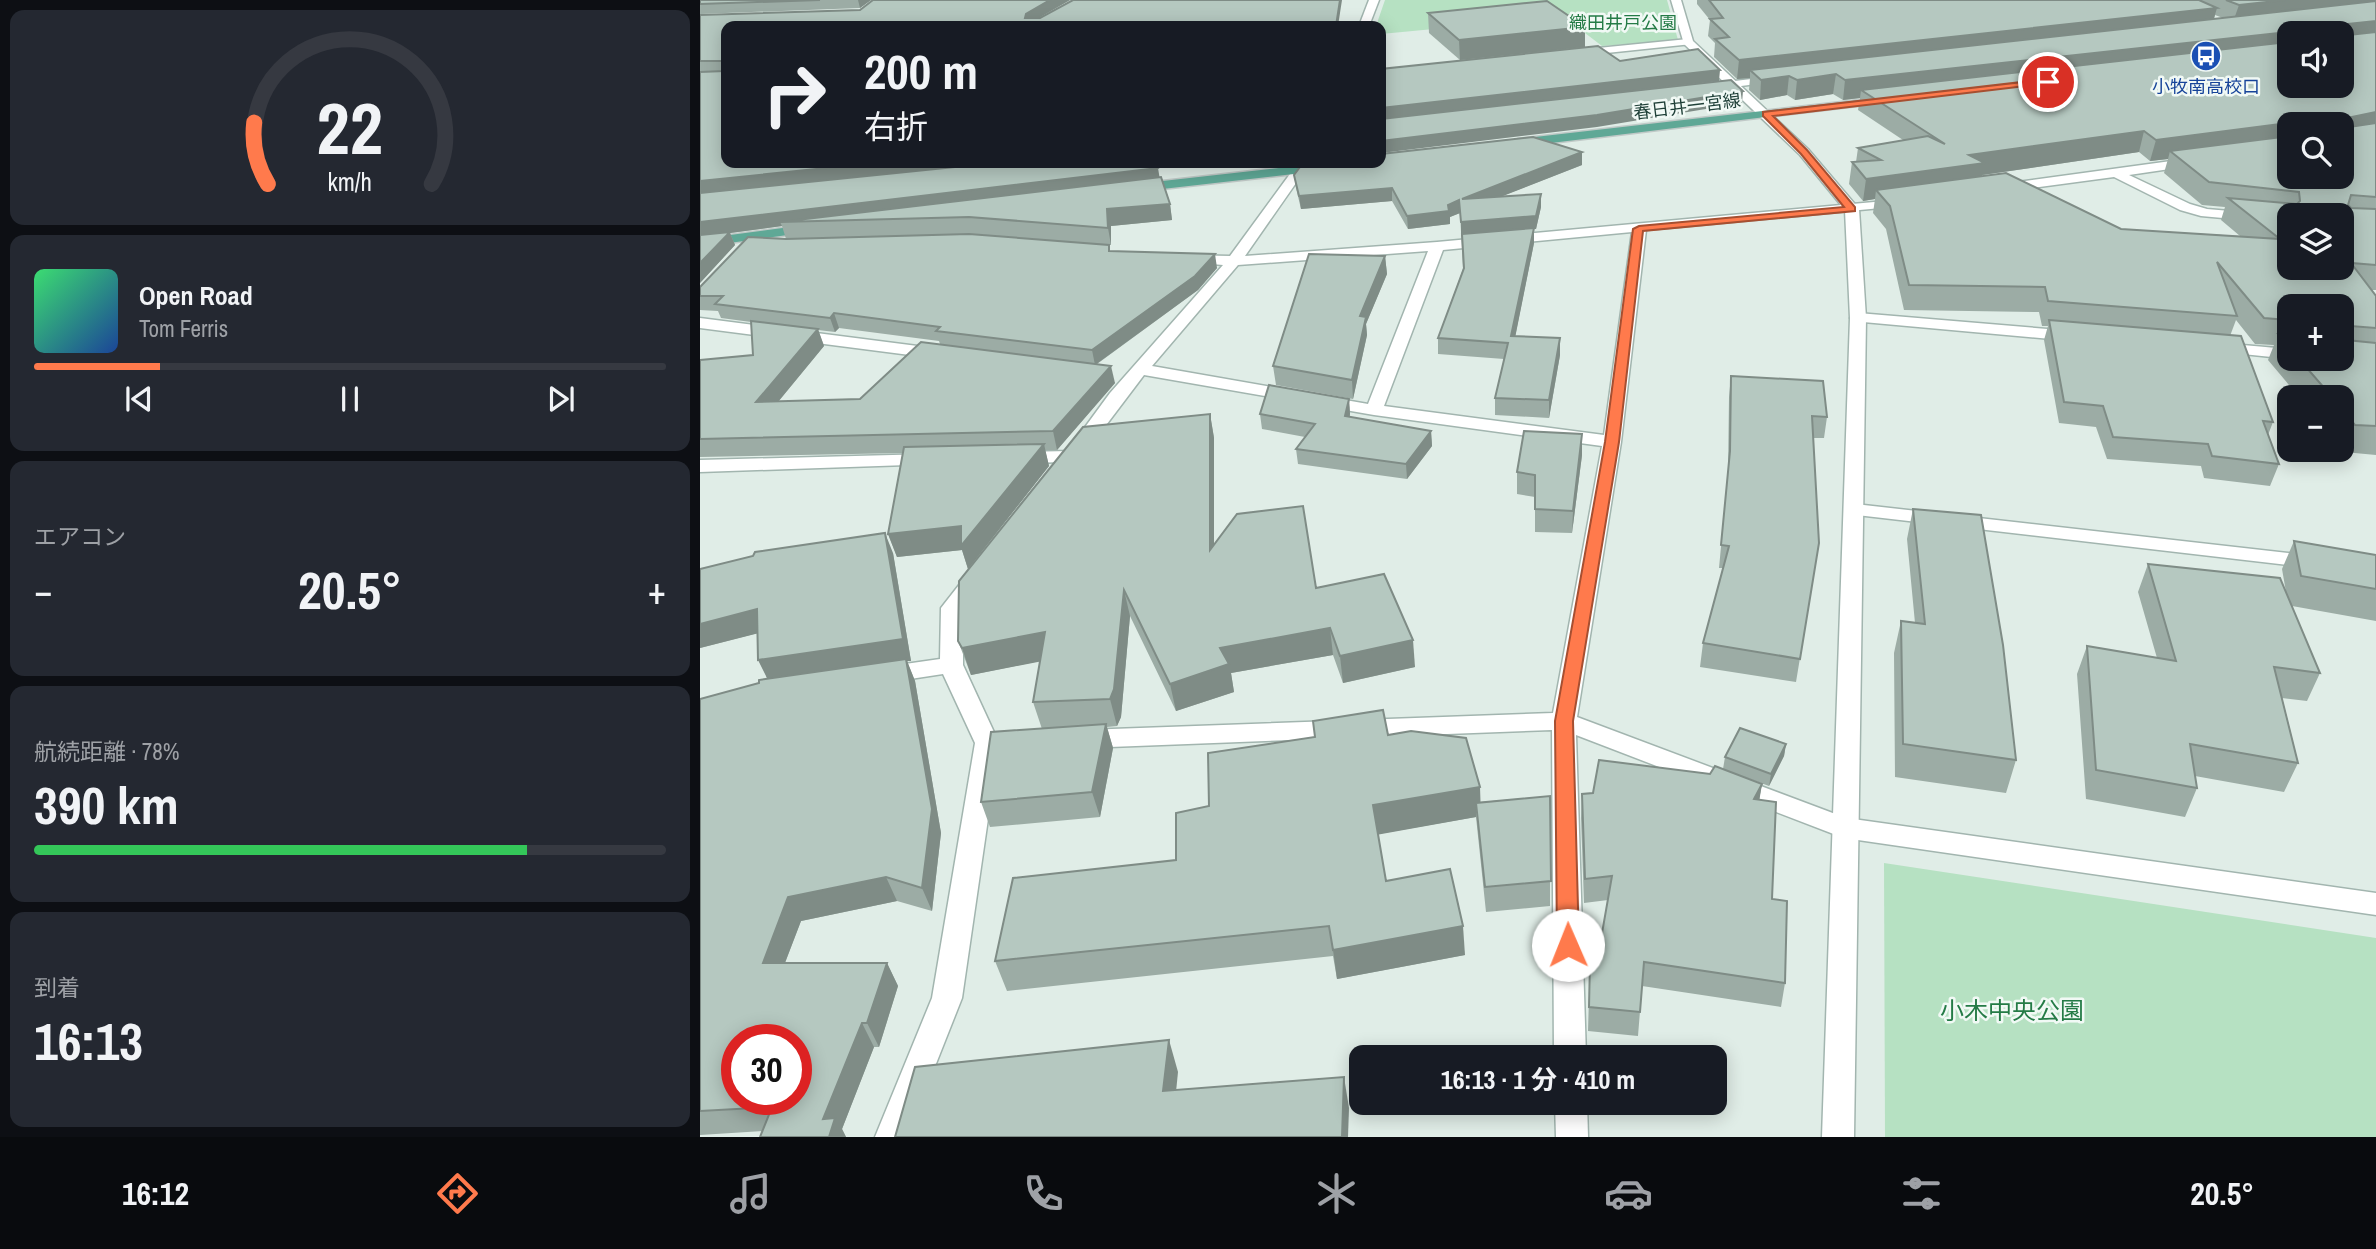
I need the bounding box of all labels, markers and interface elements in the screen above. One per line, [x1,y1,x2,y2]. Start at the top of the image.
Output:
park label: 織田井戸公園 [1569,10,1677,35]
map controls [2277,21,2354,462]
button: sound [2277,21,2354,98]
text: 200 m [864,38,978,104]
bus stop icon: 小牧南高校口 [2189,39,2223,73]
icon: right [749,49,840,140]
pin [2018,52,2078,112]
icon: arrive [2029,63,2067,101]
place label: 小牧南高校口 [2152,74,2260,99]
text: 22 [317,79,383,177]
street label: 春日井一宮線 [1632,87,1742,125]
text: 右折 [864,105,928,148]
button: search [2277,112,2354,189]
text: km/h [328,165,372,199]
button: layers [2277,203,2354,280]
text: Open Road [139,278,253,313]
button: + [2277,294,2354,371]
text: Tom Ferris [139,313,228,344]
icon: previous [120,380,158,418]
icon: pause [331,380,369,418]
icon: next [542,380,580,418]
button: − [2277,385,2354,462]
text: エアコン [34,521,126,552]
text: 20.5° [298,555,402,625]
text: − [34,565,52,616]
text: + [648,565,666,616]
text: 航続距離 · 78% [34,736,179,767]
text: 390 km [34,770,179,840]
position arrow [1531,908,1605,982]
text: 到着 [34,972,80,1003]
park label: 小木中央公園 [1940,994,2084,1026]
text: 16:13 [34,1006,143,1076]
speed limit sign: 30 [721,1024,812,1115]
text: 16:13 · 1 分 · 410 m [1441,1062,1635,1097]
icon: directions [433,1169,482,1218]
icon: music [726,1169,775,1218]
icon: phone [1019,1169,1068,1218]
icon: climate [1312,1169,1361,1218]
icon: car [1604,1169,1653,1218]
icon: filters [1897,1169,1946,1218]
text: 16:12 [122,1172,189,1215]
text: 20.5° [2190,1172,2254,1215]

